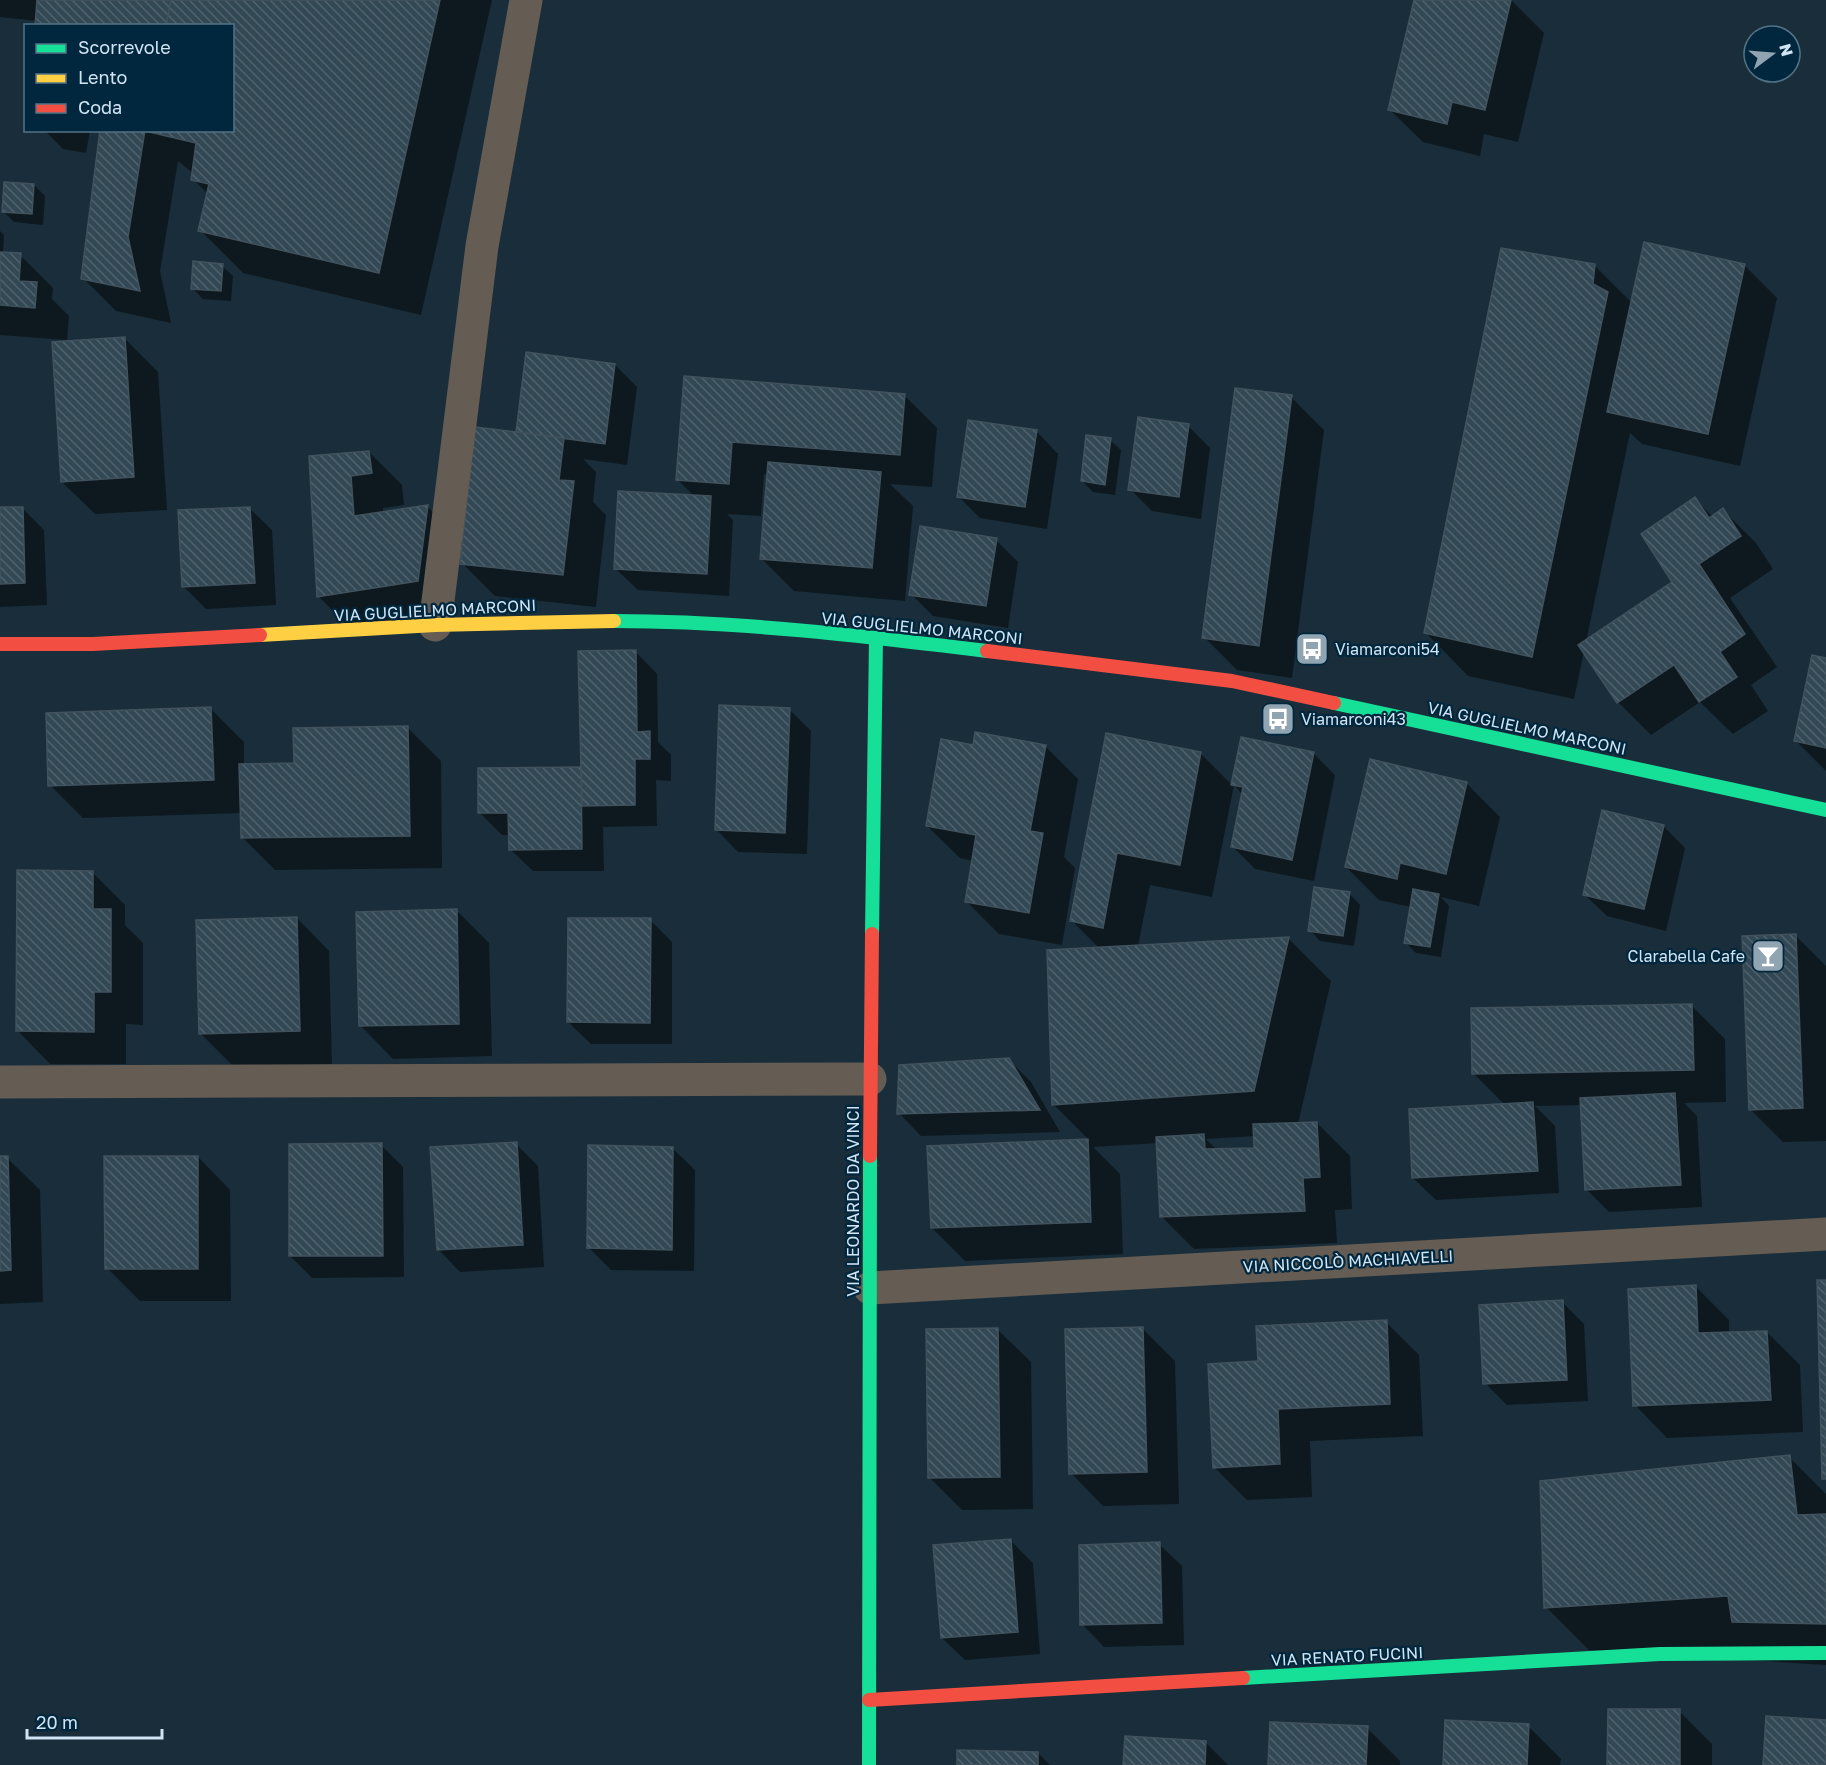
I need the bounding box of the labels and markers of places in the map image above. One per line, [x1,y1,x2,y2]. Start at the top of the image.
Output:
bus stop icon: Viamarconi54 [1294,631,1330,667]
place label: Viamarconi54 [1335,639,1440,659]
bus stop icon: Viamarconi43 [1260,701,1296,737]
place label: Viamarconi43 [1301,709,1406,729]
bar icon: Clarabella Cafe [1750,938,1786,974]
place label: Clarabella Cafe [1628,946,1745,966]

